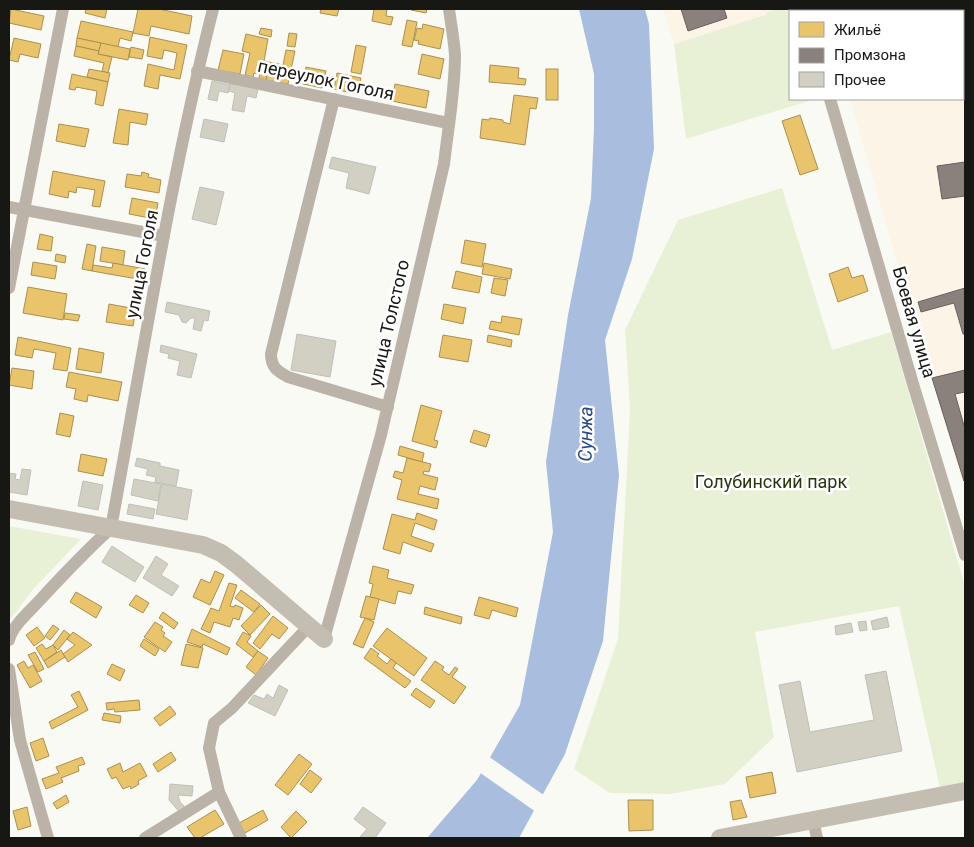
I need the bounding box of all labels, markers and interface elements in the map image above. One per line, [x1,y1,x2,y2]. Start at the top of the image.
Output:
legend [789,10,964,100]
text: Жильё [834,21,881,39]
text: Промзона [834,46,906,64]
street label: переулок Гоголя [256,55,396,104]
text: Прочее [834,71,886,89]
street label: улица Гоголя [121,208,162,320]
street label: улица Толстого [364,257,413,388]
street label: Боевая улица [889,264,940,380]
water label: Сунжа [574,406,597,462]
park label: Голубинский парк [695,471,847,492]

